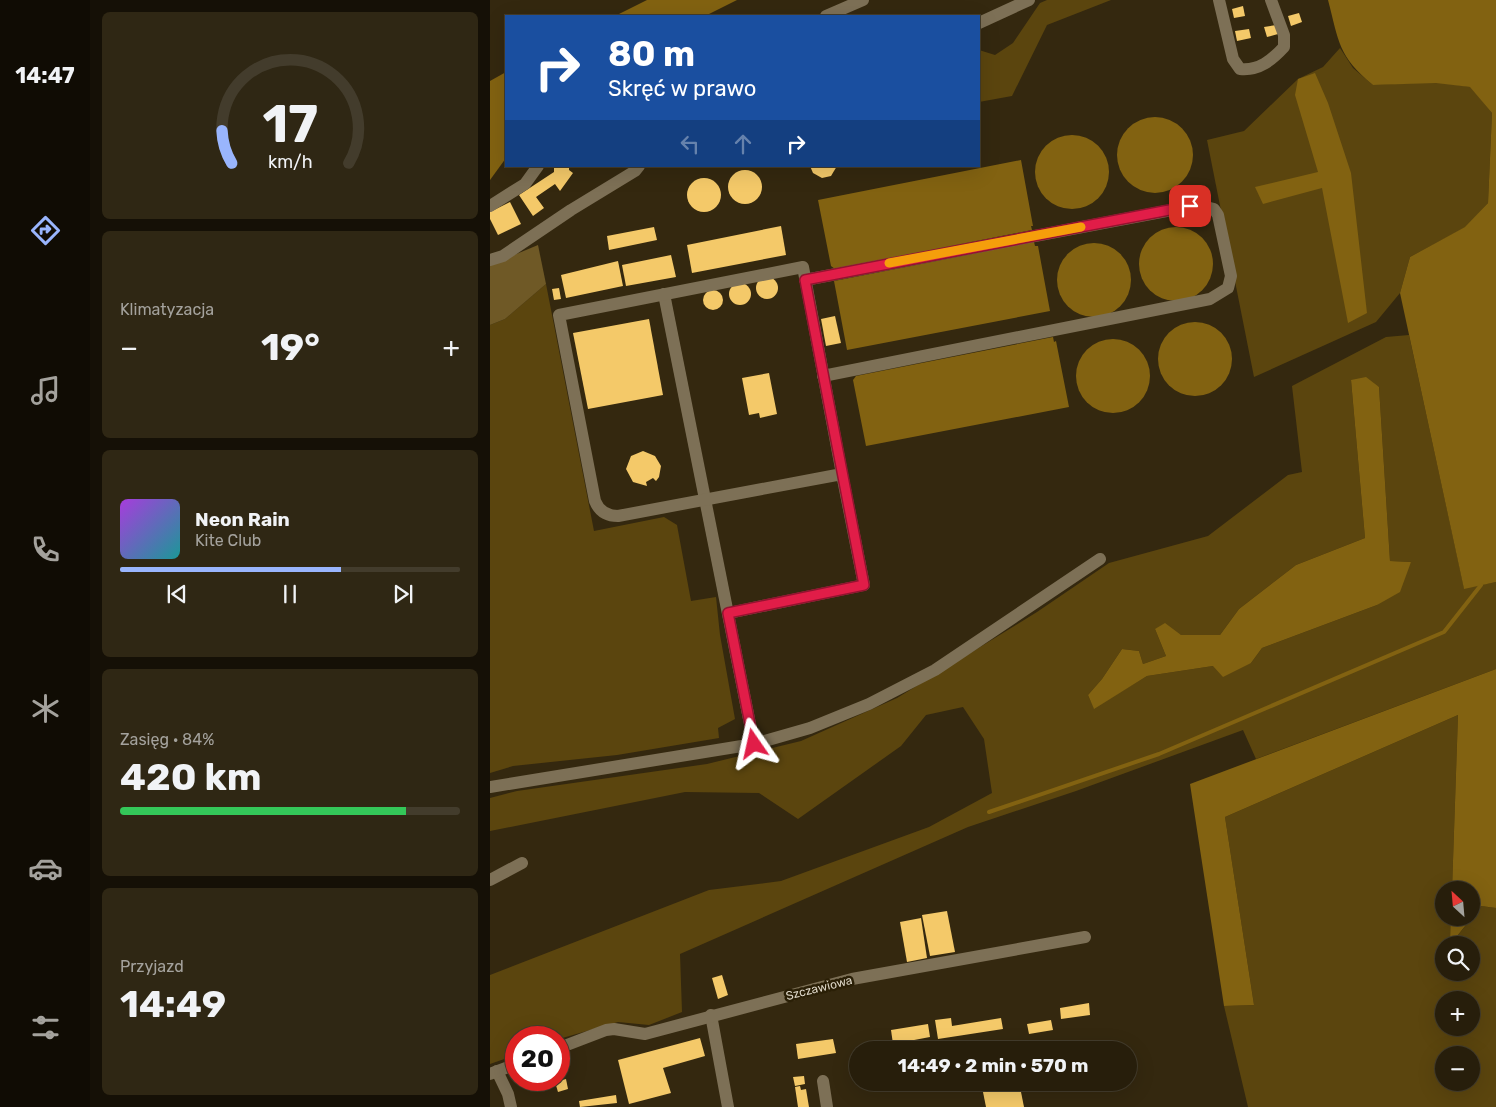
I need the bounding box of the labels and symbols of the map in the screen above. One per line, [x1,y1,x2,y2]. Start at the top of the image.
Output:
pin [1169,185,1211,227]
position arrow [727,717,779,769]
north arrow [1435,881,1480,926]
street label: Szczawiowa [784,973,854,1003]
speed limit sign: 20 [505,1026,570,1091]

